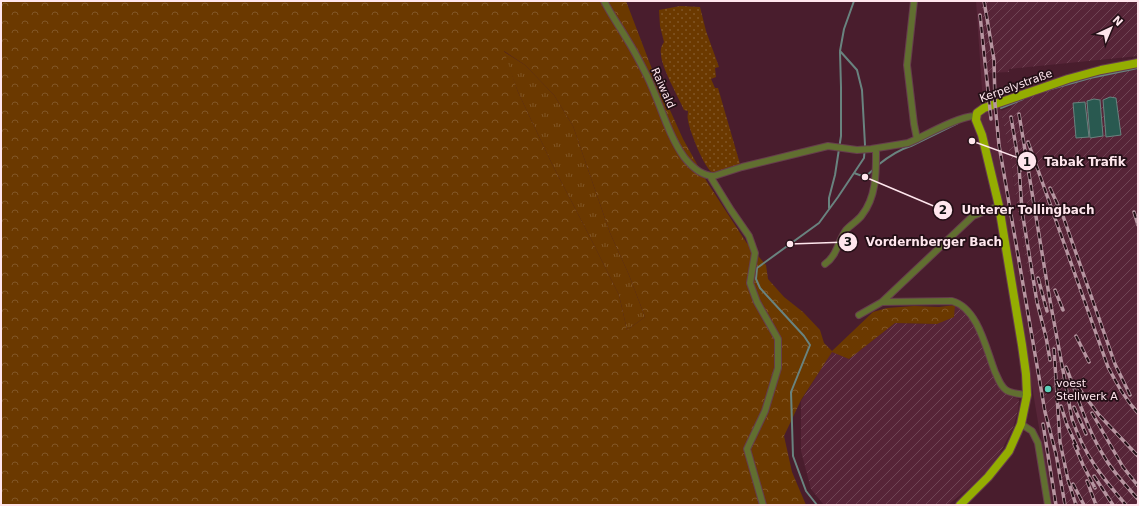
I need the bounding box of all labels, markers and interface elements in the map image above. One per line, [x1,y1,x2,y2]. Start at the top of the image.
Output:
north arrow [1091,8,1131,48]
text: N [1110,13,1125,29]
street label: Raiwald [648,66,678,110]
street label: Kerpelystraße [978,67,1054,105]
callout: Tabak Trafik [1017,149,1134,173]
text: 1 [1023,155,1031,169]
text: Tabak Trafik [1044,155,1127,169]
callout: Unterer Tollingbach [933,198,1102,222]
text: 2 [939,203,947,217]
text: Unterer Tollingbach [962,203,1094,217]
callout: Vordernberger Bach [838,230,1010,254]
text: 3 [844,235,852,249]
text: Vordernberger Bach [866,235,1002,249]
place label: voest Stellwerk A [1056,377,1118,403]
marker: voest Stellwerk A [1043,384,1053,394]

